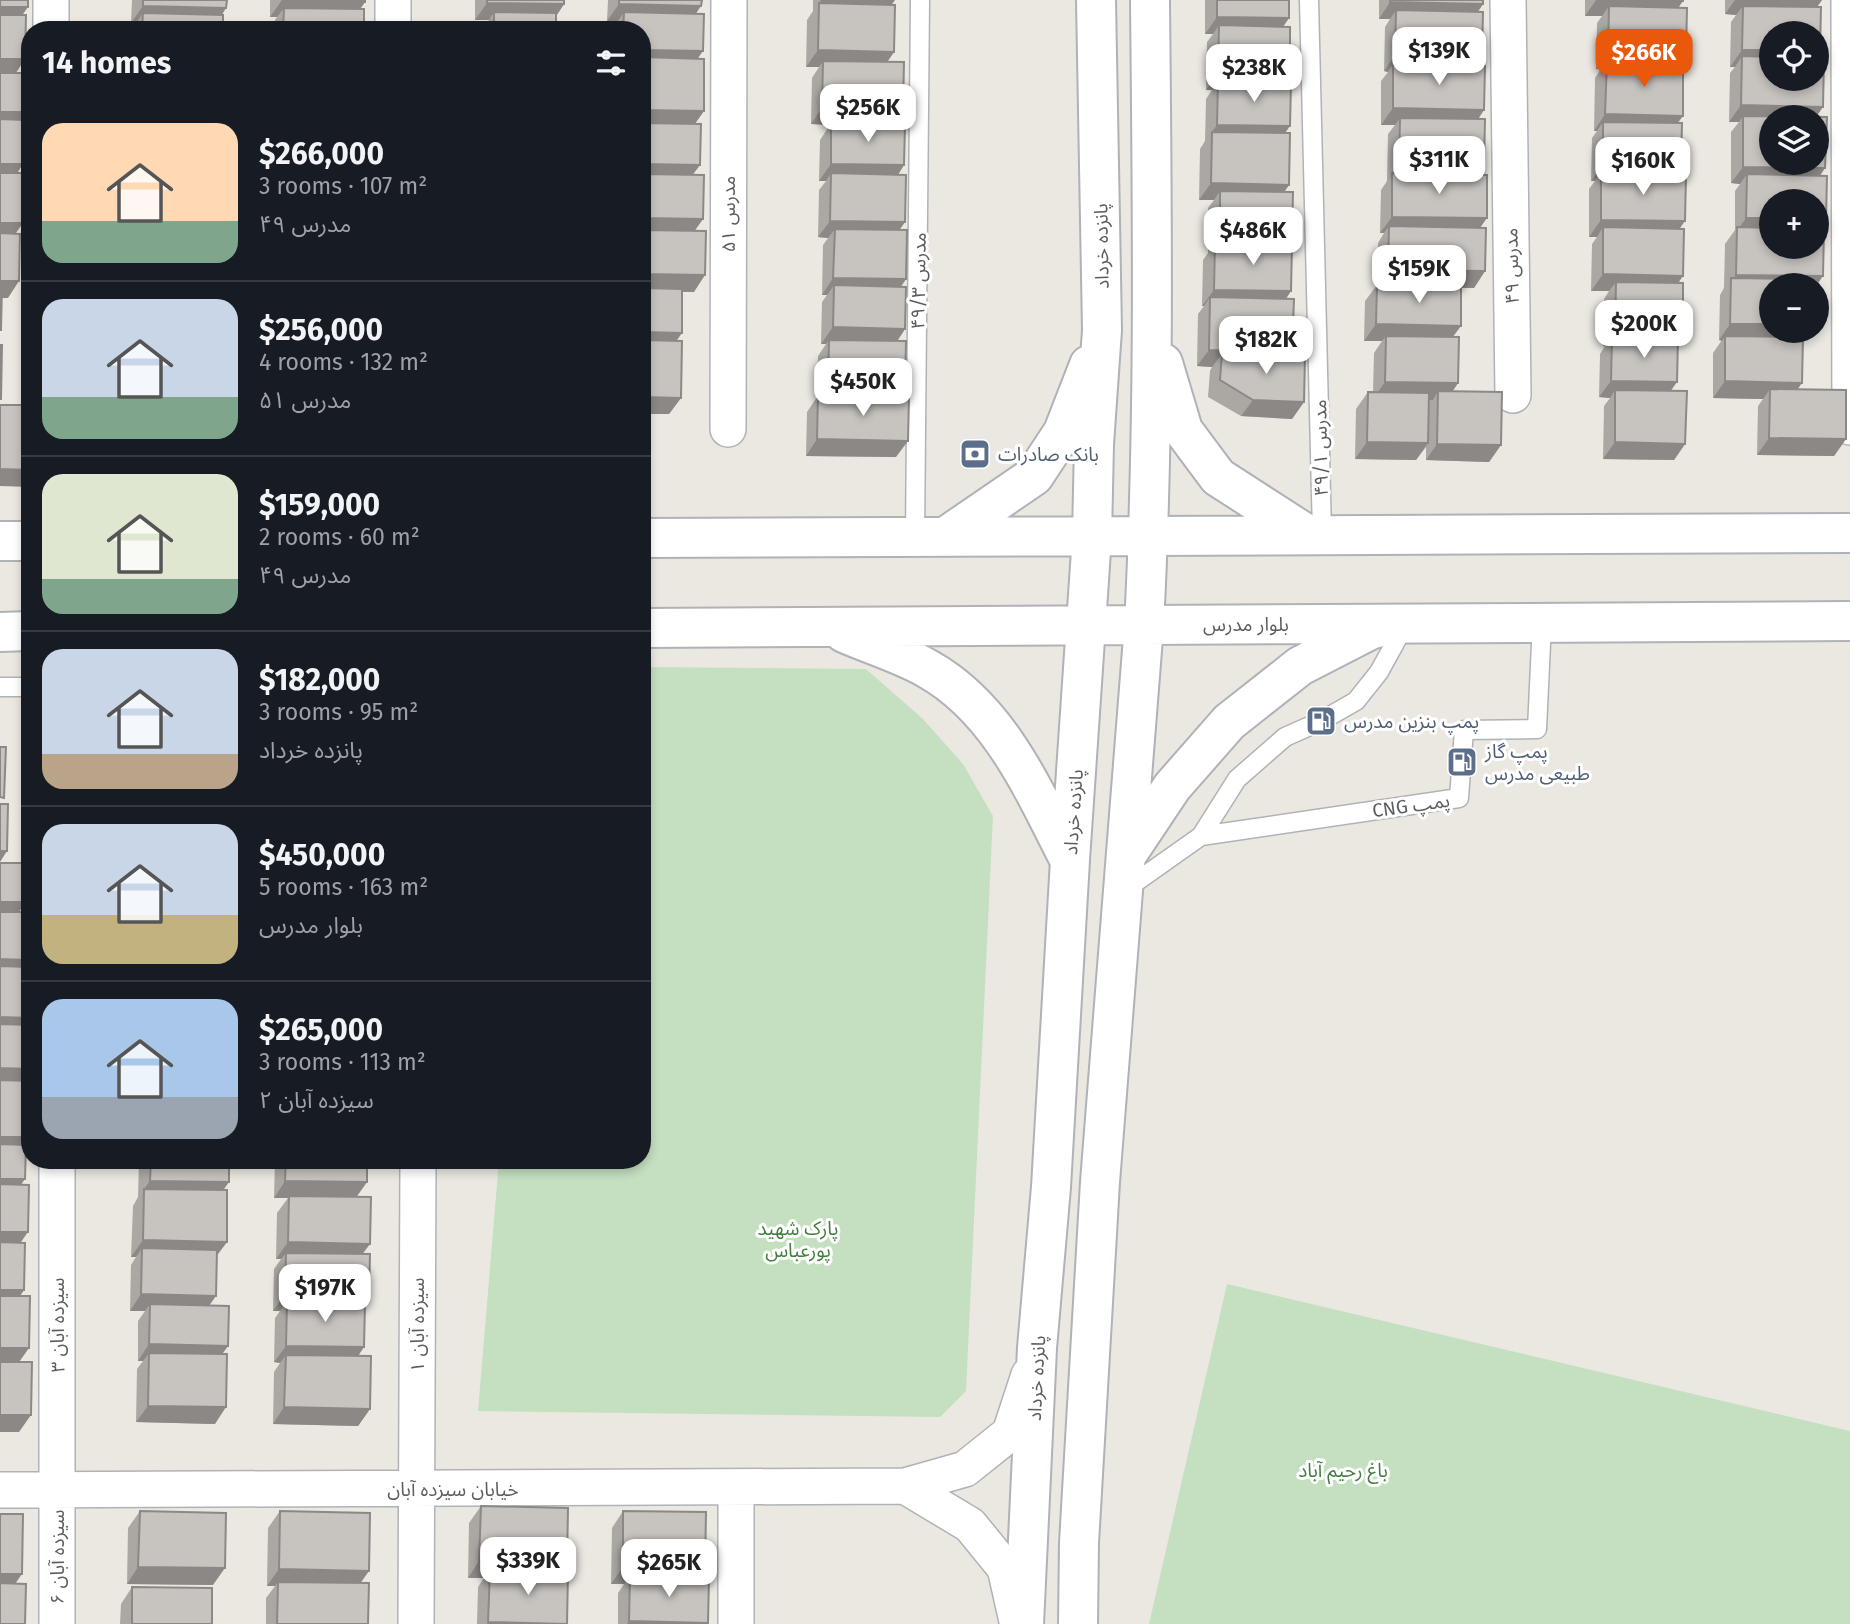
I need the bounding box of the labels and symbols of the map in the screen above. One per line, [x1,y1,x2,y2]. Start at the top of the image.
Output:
pin: $139K [1390,28,1488,87]
pin: $266K [1595,29,1693,89]
pin: $238K [1205,44,1303,104]
pin: $256K [819,85,917,144]
pin: $311K [1390,136,1488,196]
pin: $160K [1594,138,1692,197]
street label: مدرس ۵۱ [717,176,740,252]
street label: پانزده خرداد [1089,203,1115,289]
pin: $486K [1204,208,1302,267]
street label: مدرس ۴۹ [1499,228,1524,304]
street label: مدرس ۴۹/۳ [906,232,931,330]
pin: $159K [1370,246,1468,305]
pin: $200K [1595,300,1693,360]
pin: $182K [1217,316,1315,376]
pin: $450K [814,358,912,418]
street label: مدرس ۴۹/۱ [1308,399,1333,497]
bank icon: بانک صادرات [958,437,992,471]
place label: بانک صادرات [998,443,1099,466]
street label: بلوار مدرس [1203,613,1289,636]
fuel station icon: پمپ بنزین مدرس [1304,704,1338,738]
place label: پمپ بنزین مدرس [1344,710,1479,735]
place label: پمپ گاز طبیعی مدرس [1484,740,1590,785]
fuel station icon: پمپ گاز طبیعی مدرس [1445,745,1479,779]
street label: پانزده خرداد [1059,768,1089,856]
street label: CNG پمپ [1371,789,1452,824]
park label: پارک شهید پورعباس [758,1217,838,1263]
pin: $197K [276,1264,374,1324]
street label: سیزده آبان ۳ [46,1278,69,1372]
street label: سیزده آبان ۱ [406,1278,429,1372]
street label: پانزده خرداد [1023,1335,1051,1422]
park label: باغ رحیم آباد [1298,1459,1388,1485]
street label: خیابان سیزده آبان [387,1478,519,1501]
street label: سیزده آبان ۶ [46,1510,69,1604]
pin: $339K [479,1538,577,1597]
pin: $265K [620,1540,718,1599]

